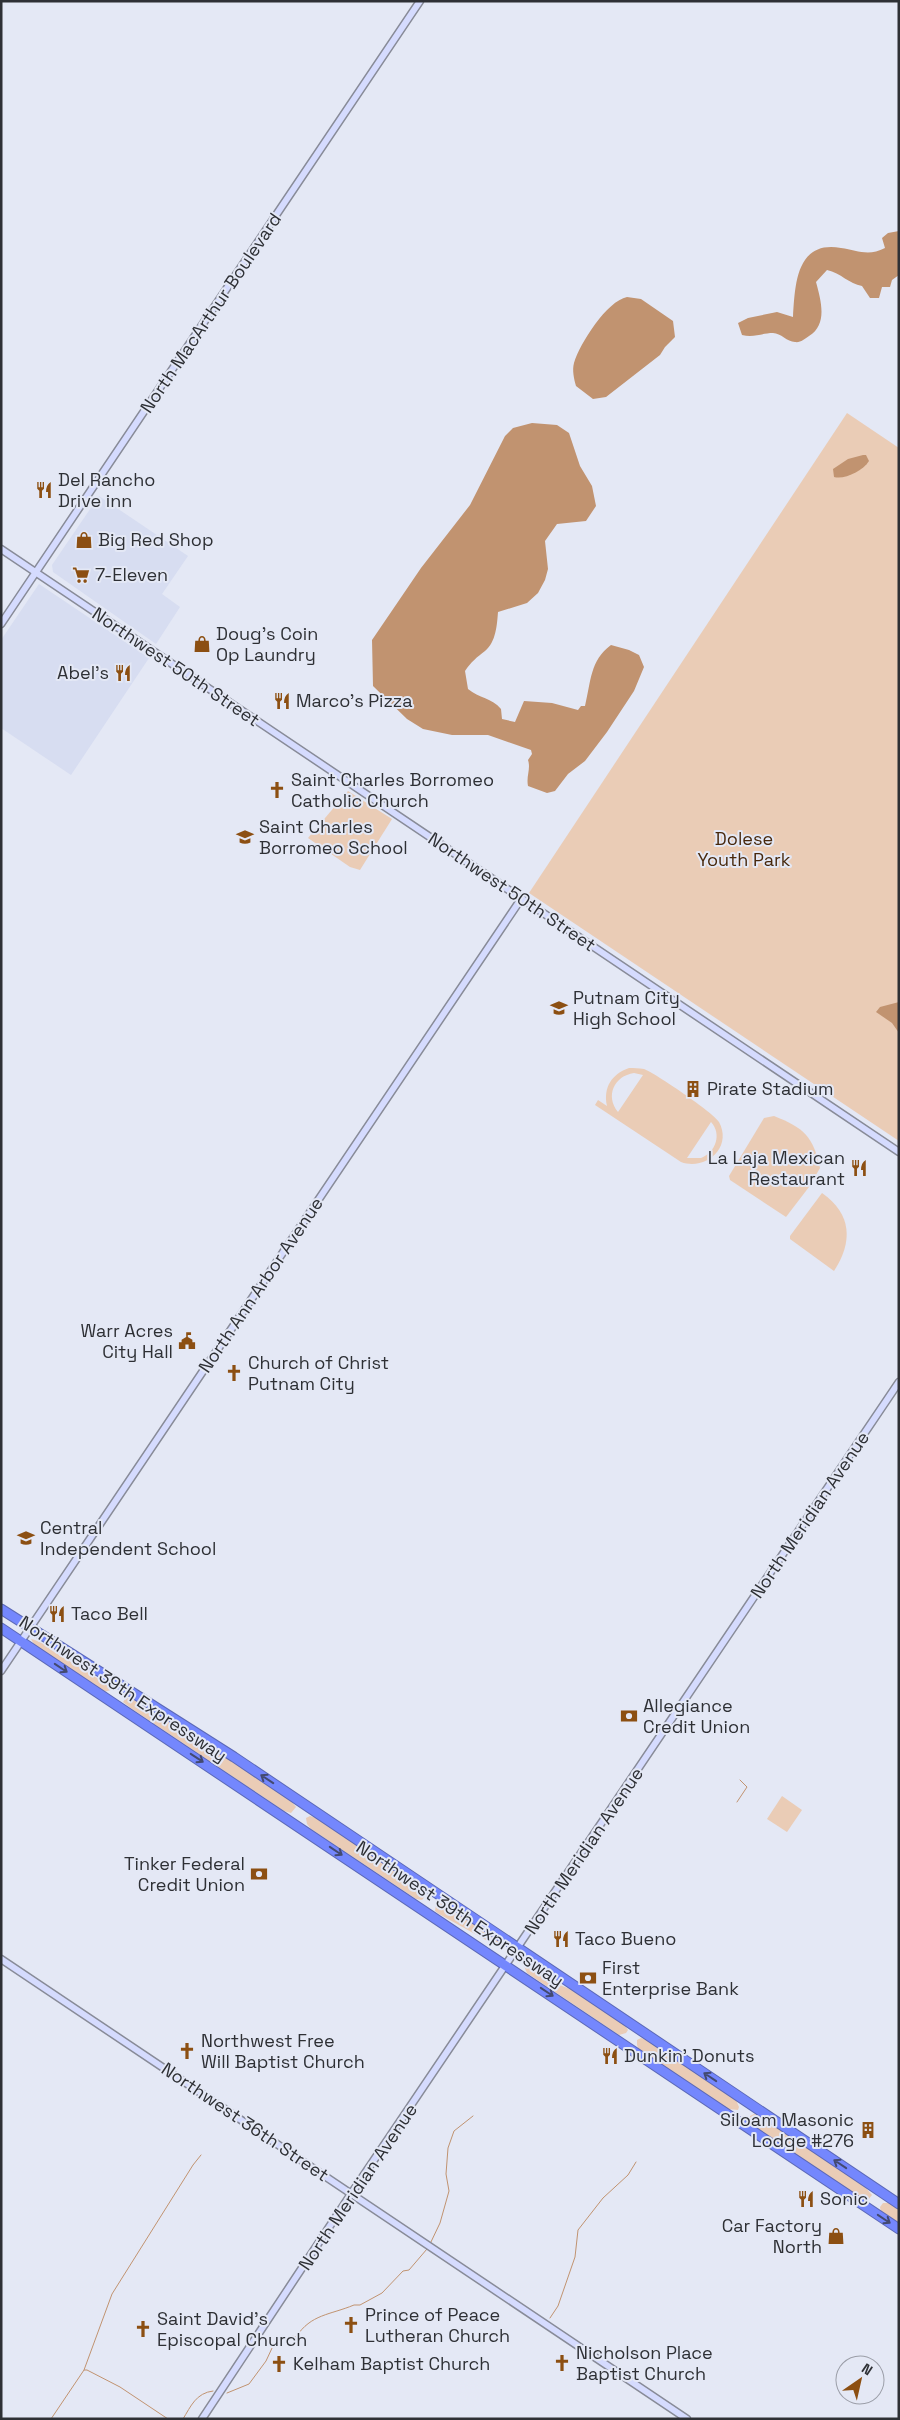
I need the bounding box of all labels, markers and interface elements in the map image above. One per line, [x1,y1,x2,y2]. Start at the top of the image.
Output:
street label: North MacArthur Boulevard [135,208,286,417]
place label: Del Rancho Drive inn [58,468,155,512]
restaurant icon: Del Rancho Drive inn [34,480,54,500]
place label: Big Red Shop [98,528,214,551]
shop icon: Big Red Shop [74,530,94,550]
place label: 7-Eleven [95,563,168,586]
supermarket icon: 7-Eleven [71,565,91,585]
street label: Northwest 50th Street [88,602,265,731]
place label: Doug's Coin Op Laundry [216,622,318,666]
shop icon: Doug's Coin Op Laundry [192,634,212,654]
place label: Abel's [57,661,109,684]
restaurant icon: Abel's [113,663,133,683]
place label: Marco's Pizza [296,689,413,712]
restaurant icon: Marco's Pizza [272,691,292,711]
place label: Saint Charles Borromeo Catholic Church [291,768,494,812]
church icon: Saint Charles Borromeo Catholic Church [267,780,287,800]
place label: Saint Charles Borromeo School [259,815,408,859]
school or university icon: Saint Charles Borromeo School [235,827,255,847]
street label: Northwest 50th Street [424,827,601,956]
park label: Dolese Youth Park [698,827,791,871]
place label: Putnam City High School [573,986,680,1030]
school or university icon: Putnam City High School [549,998,569,1018]
place label: Pirate Stadium [707,1077,834,1100]
building icon: Pirate Stadium [683,1079,703,1099]
place label: La Laja Mexican Restaurant [708,1146,845,1190]
restaurant icon: La Laja Mexican Restaurant [849,1158,869,1178]
street label: North Ann Arbor Avenue [193,1193,328,1377]
place label: Warr Acres City Hall [80,1319,173,1363]
public building icon: Warr Acres City Hall [177,1331,197,1351]
place label: Church of Christ Putnam City [248,1351,389,1395]
church icon: Church of Christ Putnam City [224,1363,244,1383]
street label: North Meridian Avenue [745,1427,874,1603]
place label: Central Independent School [40,1516,216,1560]
school or university icon: Central Independent School [16,1528,36,1548]
place label: Taco Bell [71,1602,148,1625]
restaurant icon: Taco Bell [47,1604,67,1624]
street label: Northwest 39th Expressway [15,1610,232,1767]
one-way arrow [54,1664,68,1674]
place label: Allegiance Credit Union [643,1694,750,1738]
bank icon: Allegiance Credit Union [619,1706,639,1726]
one-way arrow [190,1753,204,1763]
street label: North Meridian Avenue [519,1763,648,1939]
one-way arrow [260,1774,274,1784]
street label: Northwest 39th Expressway [352,1835,569,1992]
one-way arrow [329,1846,343,1856]
place label: Tinker Federal Credit Union [124,1852,245,1896]
bank icon: Tinker Federal Credit Union [249,1864,269,1884]
place label: Taco Bueno [575,1927,676,1950]
restaurant icon: Taco Bueno [551,1929,571,1949]
place label: First Enterprise Bank [602,1956,739,2000]
bank icon: First Enterprise Bank [578,1968,598,1988]
one-way arrow [540,1988,554,1998]
place label: Northwest Free Will Baptist Church [201,2029,365,2073]
church icon: Northwest Free Will Baptist Church [177,2041,197,2061]
place label: Dunkin' Donuts [624,2044,754,2067]
restaurant icon: Dunkin' Donuts [600,2046,620,2066]
street label: Northwest 36th Street [157,2057,333,2186]
one-way arrow [703,2072,717,2082]
street label: North Meridian Avenue [293,2099,422,2275]
place label: Siloam Masonic Lodge #276 [720,2108,854,2152]
building icon: Siloam Masonic Lodge #276 [858,2120,878,2140]
one-way arrow [833,2159,847,2169]
place label: Sonic [820,2187,868,2210]
restaurant icon: Sonic [796,2189,816,2209]
place label: Car Factory North [722,2214,822,2258]
one-way arrow [876,2214,890,2224]
shop icon: Car Factory North [826,2226,846,2246]
place label: Prince of Peace Lutheran Church [365,2303,510,2347]
place label: Saint David's Episcopal Church [157,2307,307,2351]
church icon: Prince of Peace Lutheran Church [341,2315,361,2335]
church icon: Saint David's Episcopal Church [133,2319,153,2339]
place label: Nicholson Place Baptist Church [576,2341,713,2385]
place label: Kelham Baptist Church [293,2352,490,2375]
church icon: Nicholson Place Baptist Church [552,2353,572,2373]
church icon: Kelham Baptist Church [269,2354,289,2374]
north arrow [835,2355,885,2405]
text: N [858,2359,876,2379]

